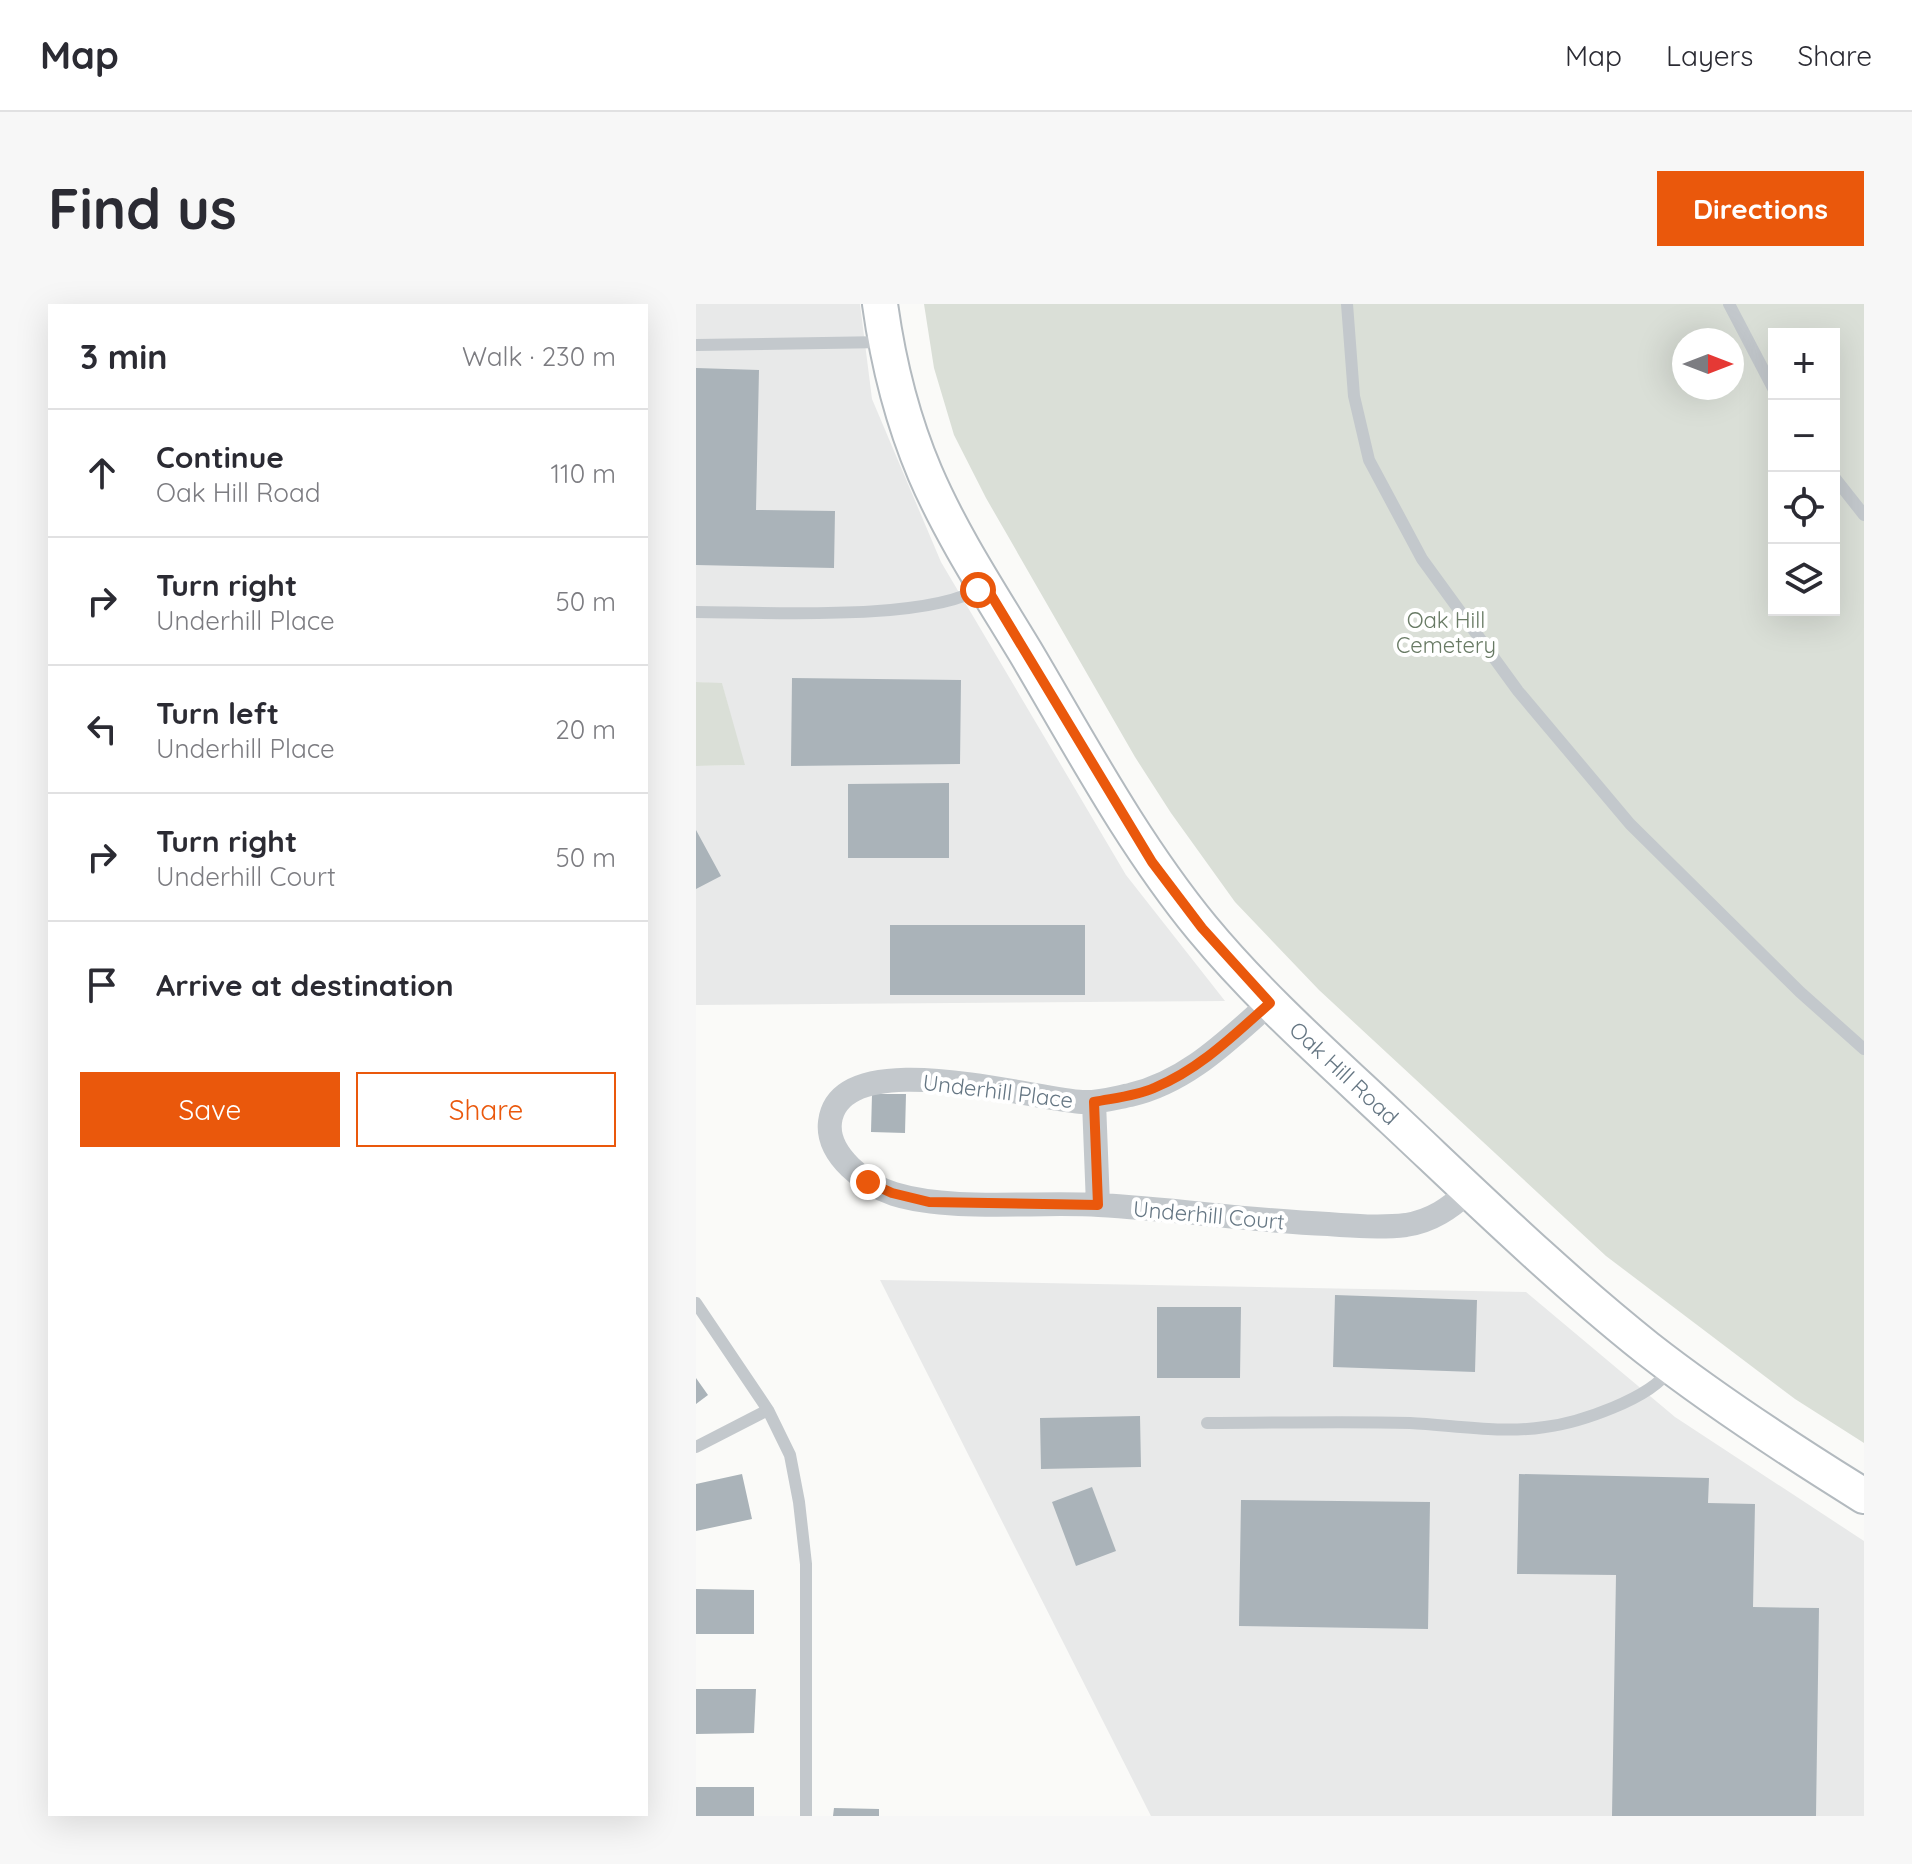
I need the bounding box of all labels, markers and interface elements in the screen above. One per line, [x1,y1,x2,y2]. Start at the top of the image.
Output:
text: Map [40,31,119,79]
text: Map [1565,38,1622,73]
text: Layers [1666,38,1753,73]
text: Share [1797,38,1872,73]
button: Directions [1657,171,1864,246]
text: Find us [48,173,237,243]
north arrow [1672,328,1744,400]
map controls [1768,328,1840,616]
button: + [1768,328,1840,400]
text: 3 min [80,335,167,378]
text: Walk · 230 m [462,340,616,373]
button: − [1768,400,1840,472]
text: Continue [156,438,284,476]
icon: ahead [80,451,124,495]
text: 110 m [550,457,616,490]
button: locate [1768,472,1840,544]
text: Oak Hill Road [156,476,321,509]
button: layers [1768,544,1840,616]
text: Turn right [156,566,297,604]
route start [960,572,996,608]
icon: right [80,579,124,623]
text: 50 m [556,585,616,618]
text: Underhill Place [156,604,335,637]
park label: Oak Hill Cemetery [1396,606,1496,659]
text: Turn left [156,694,279,732]
icon: left [80,707,124,751]
text: 20 m [555,713,616,746]
text: Underhill Place [156,732,335,765]
text: Turn right [156,822,297,860]
icon: right [80,835,124,879]
text: 50 m [556,841,616,874]
text: Underhill Court [156,860,336,893]
icon: arrive [80,963,124,1007]
text: Arrive at destination [156,966,454,1004]
street label: Oak Hill Road [1284,1015,1404,1131]
street label: Underhill Place [921,1068,1075,1114]
button: Save [80,1072,340,1147]
button: Share [356,1072,616,1147]
route end [850,1164,886,1200]
street label: Underhill Court [1132,1194,1286,1236]

